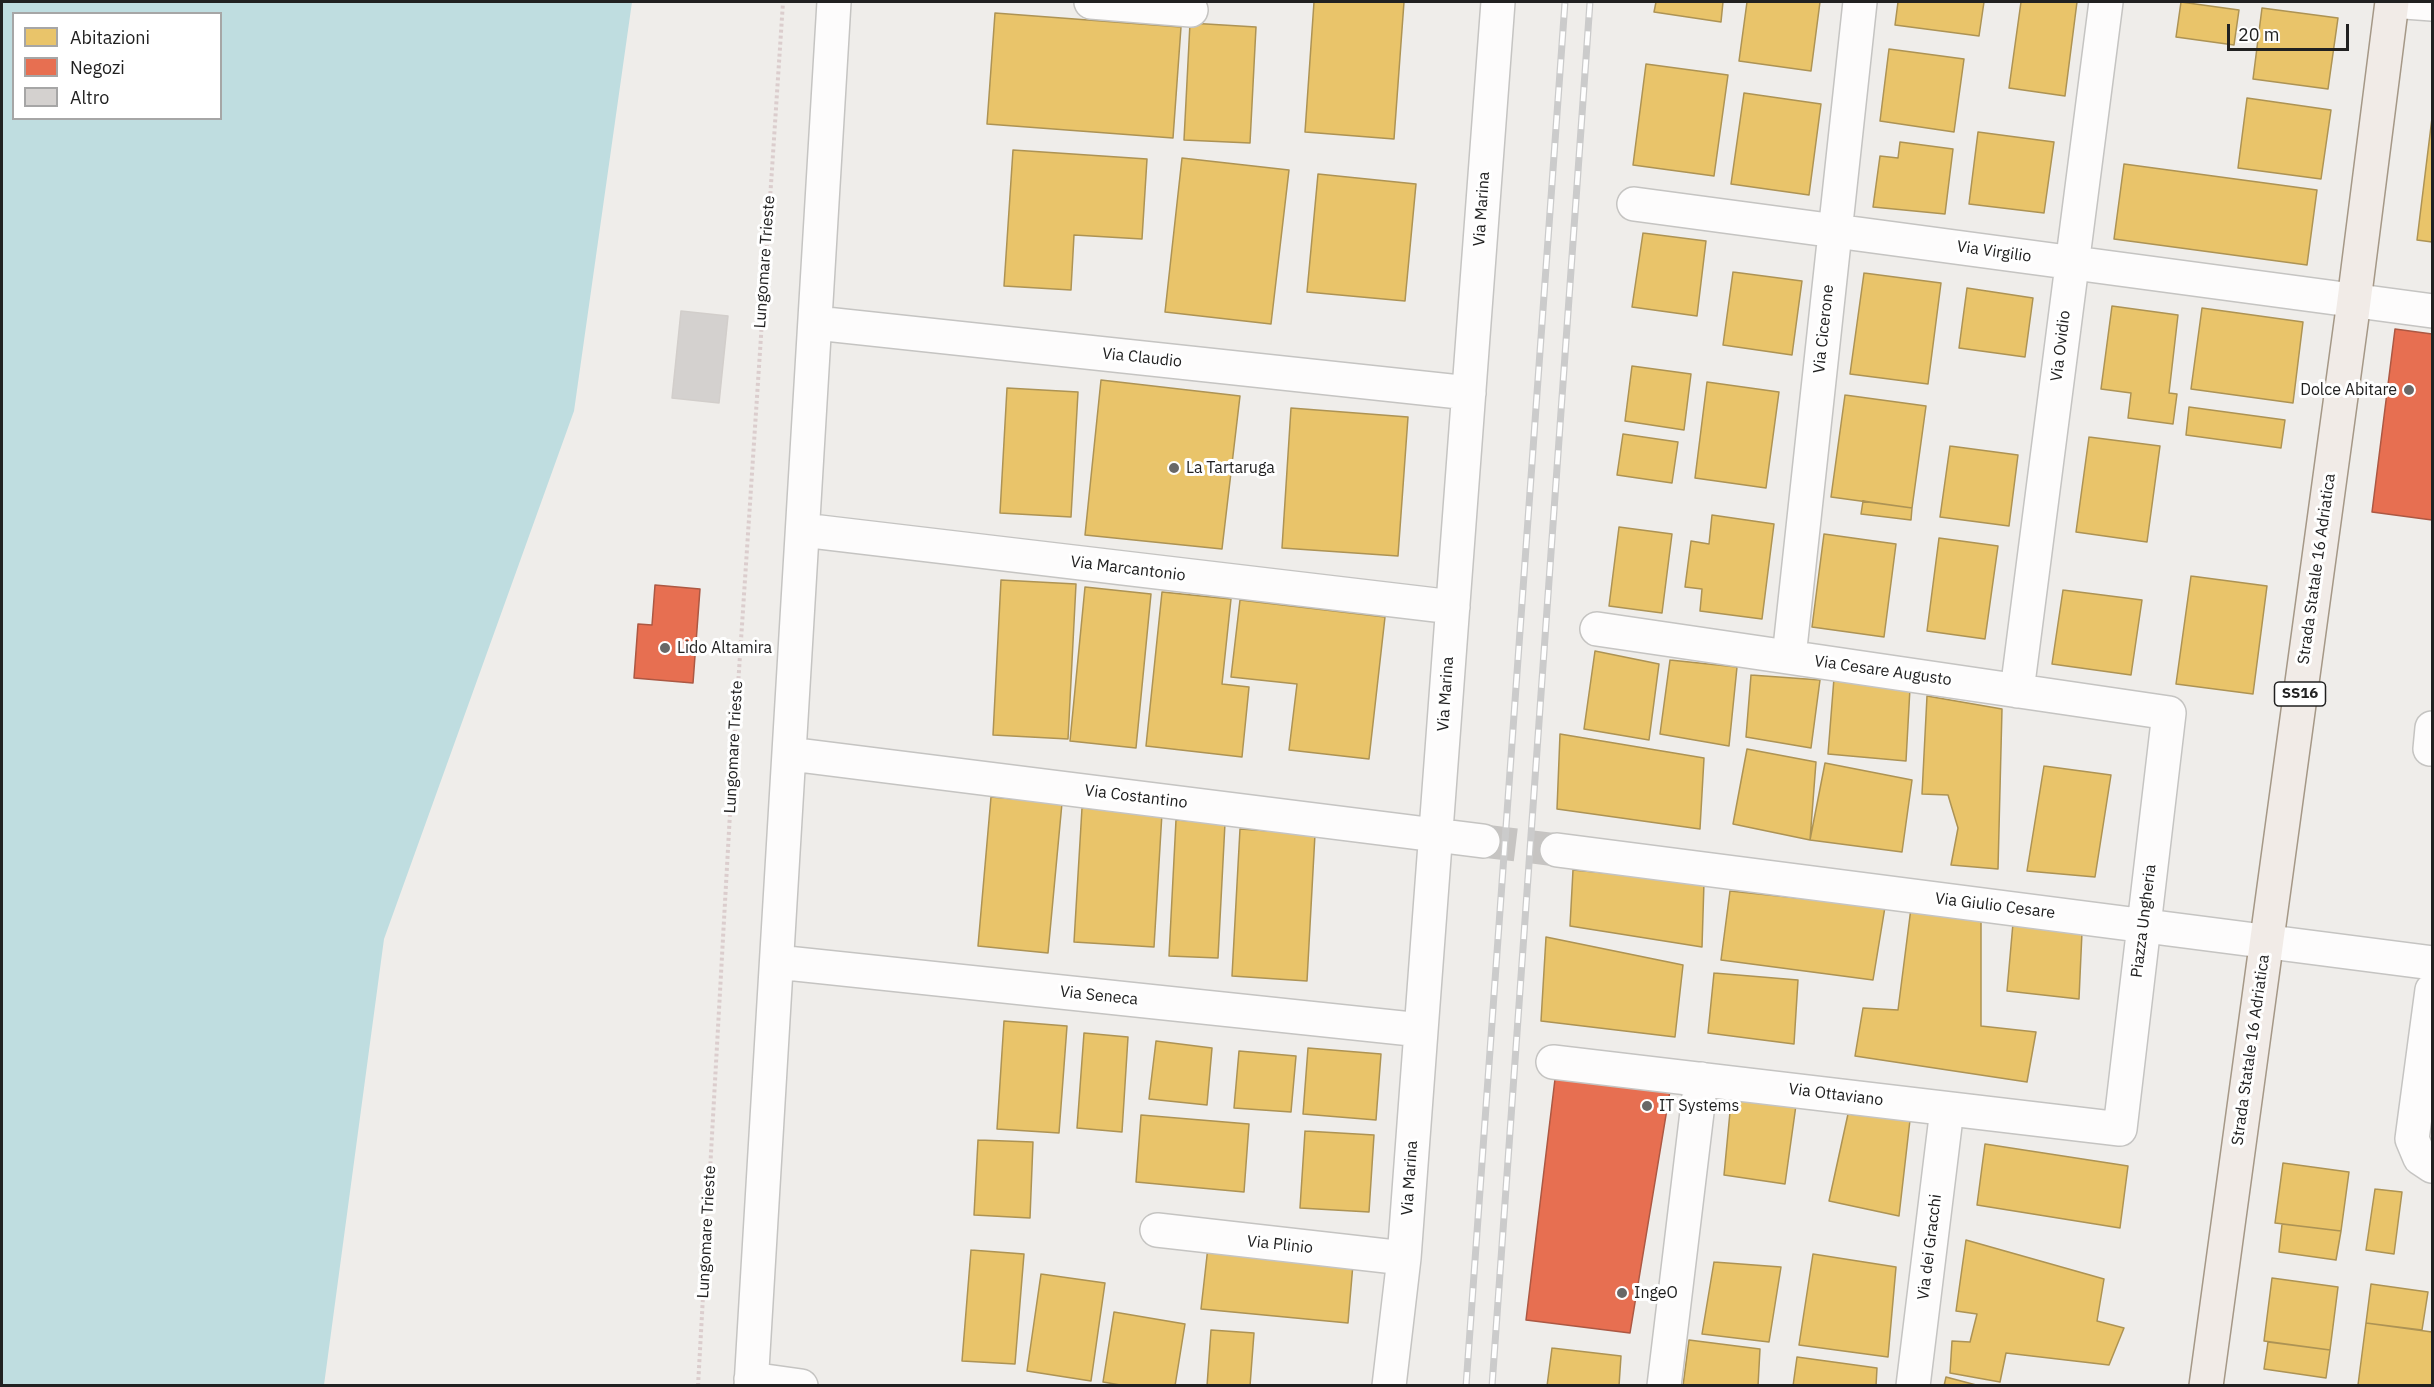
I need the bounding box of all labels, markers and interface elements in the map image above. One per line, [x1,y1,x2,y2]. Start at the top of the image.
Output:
legend [12,12,222,120]
scale bar [2230,12,2352,50]
text: 20 m [2238,23,2280,46]
text: Abitazioni [70,26,150,49]
text: Negozi [70,56,125,79]
text: Altro [70,86,109,109]
street label: Via Marina [1470,171,1494,247]
street label: Lungomare Trieste [751,195,779,329]
street label: Via Virgilio [1955,237,2033,267]
street label: Via Cicerone [1810,284,1838,374]
street label: Via Ovidio [2047,309,2075,383]
street label: Via Claudio [1101,344,1183,372]
place label: Dolce Abitare [2300,380,2397,400]
marker: Dolce Abitare [2402,383,2416,397]
place label: La Tartaruga [1186,458,1275,478]
marker: La Tartaruga [1167,461,1181,475]
street label: Strada Statale 16 Adriatica [2294,472,2340,666]
street label: Via Marcantonio [1069,552,1187,586]
place label: Lido Altamira [677,638,772,658]
marker: Lido Altamira [658,641,672,655]
street label: Via Cesare Augusto [1813,652,1953,690]
street label: Via Marina [1434,656,1458,732]
street label: Lungomare Trieste [721,680,747,814]
road number: SS16 [2274,682,2326,706]
street label: Via Costantino [1083,781,1189,813]
street label: Piazza Ungheria [2128,863,2160,979]
street label: Via Giulio Cesare [1934,889,2056,923]
street label: Strada Statale 16 Adriatica [2228,953,2274,1147]
street label: Via Seneca [1059,982,1139,1010]
street label: Via Ottaviano [1788,1080,1884,1110]
place label: IT Systems [1659,1096,1739,1116]
marker: IT Systems [1640,1099,1654,1113]
street label: Via Marina [1398,1140,1422,1216]
street label: Lungomare Trieste [694,1165,720,1299]
street label: Via dei Gracchi [1914,1193,1946,1301]
street label: Via Plinio [1246,1232,1314,1258]
place label: IngeO [1634,1283,1678,1303]
marker: IngeO [1615,1286,1629,1300]

